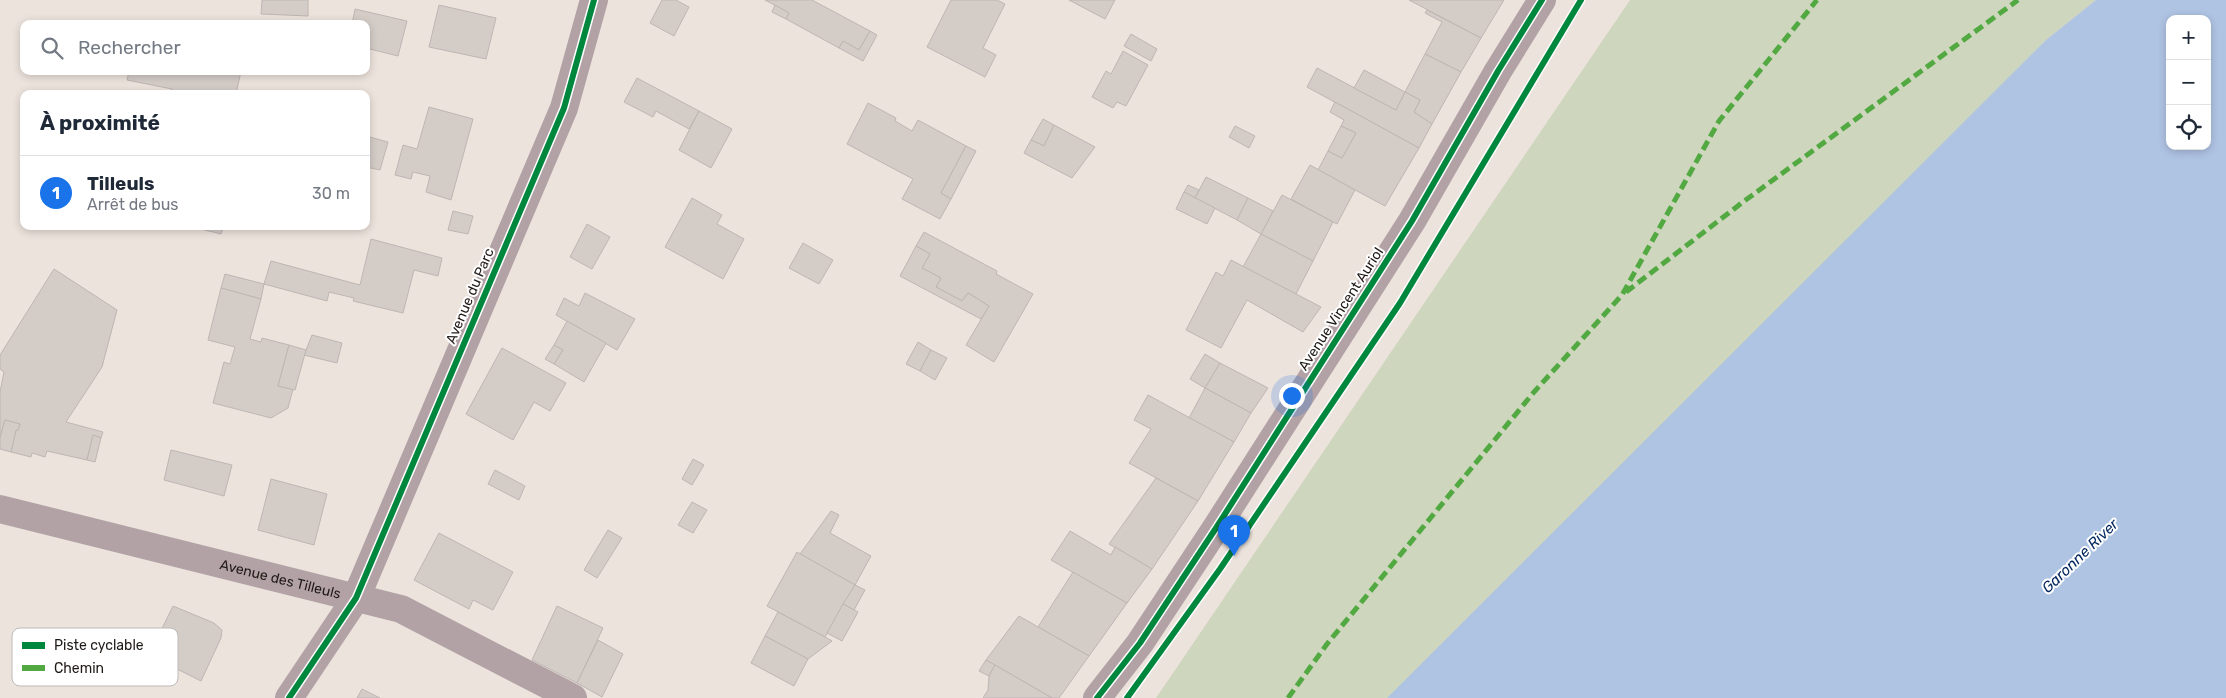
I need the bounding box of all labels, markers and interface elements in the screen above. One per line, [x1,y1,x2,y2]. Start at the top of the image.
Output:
map controls [2166,15,2211,150]
button: + [2166,15,2211,60]
search box [20,20,370,75]
icon: search [38,34,66,62]
text: Rechercher [78,36,181,59]
button: − [2166,60,2211,105]
button: locate [2166,105,2211,150]
text: À proximité [40,110,160,135]
text: Tilleuls [87,172,155,195]
text: 1 [52,184,60,203]
text: 30 m [312,184,350,203]
text: Arrêt de bus [87,195,179,214]
street label: Avenue Vincent Auriol [1295,244,1387,374]
street label: Avenue du Parc [442,245,498,346]
your location [1279,383,1305,409]
water label: Garonne River [2038,514,2123,597]
pin: 1 [1218,515,1250,556]
street label: Avenue des Tilleuls [218,556,343,602]
legend [12,628,178,686]
text: Piste cyclable [54,637,144,654]
text: Chemin [54,660,104,677]

